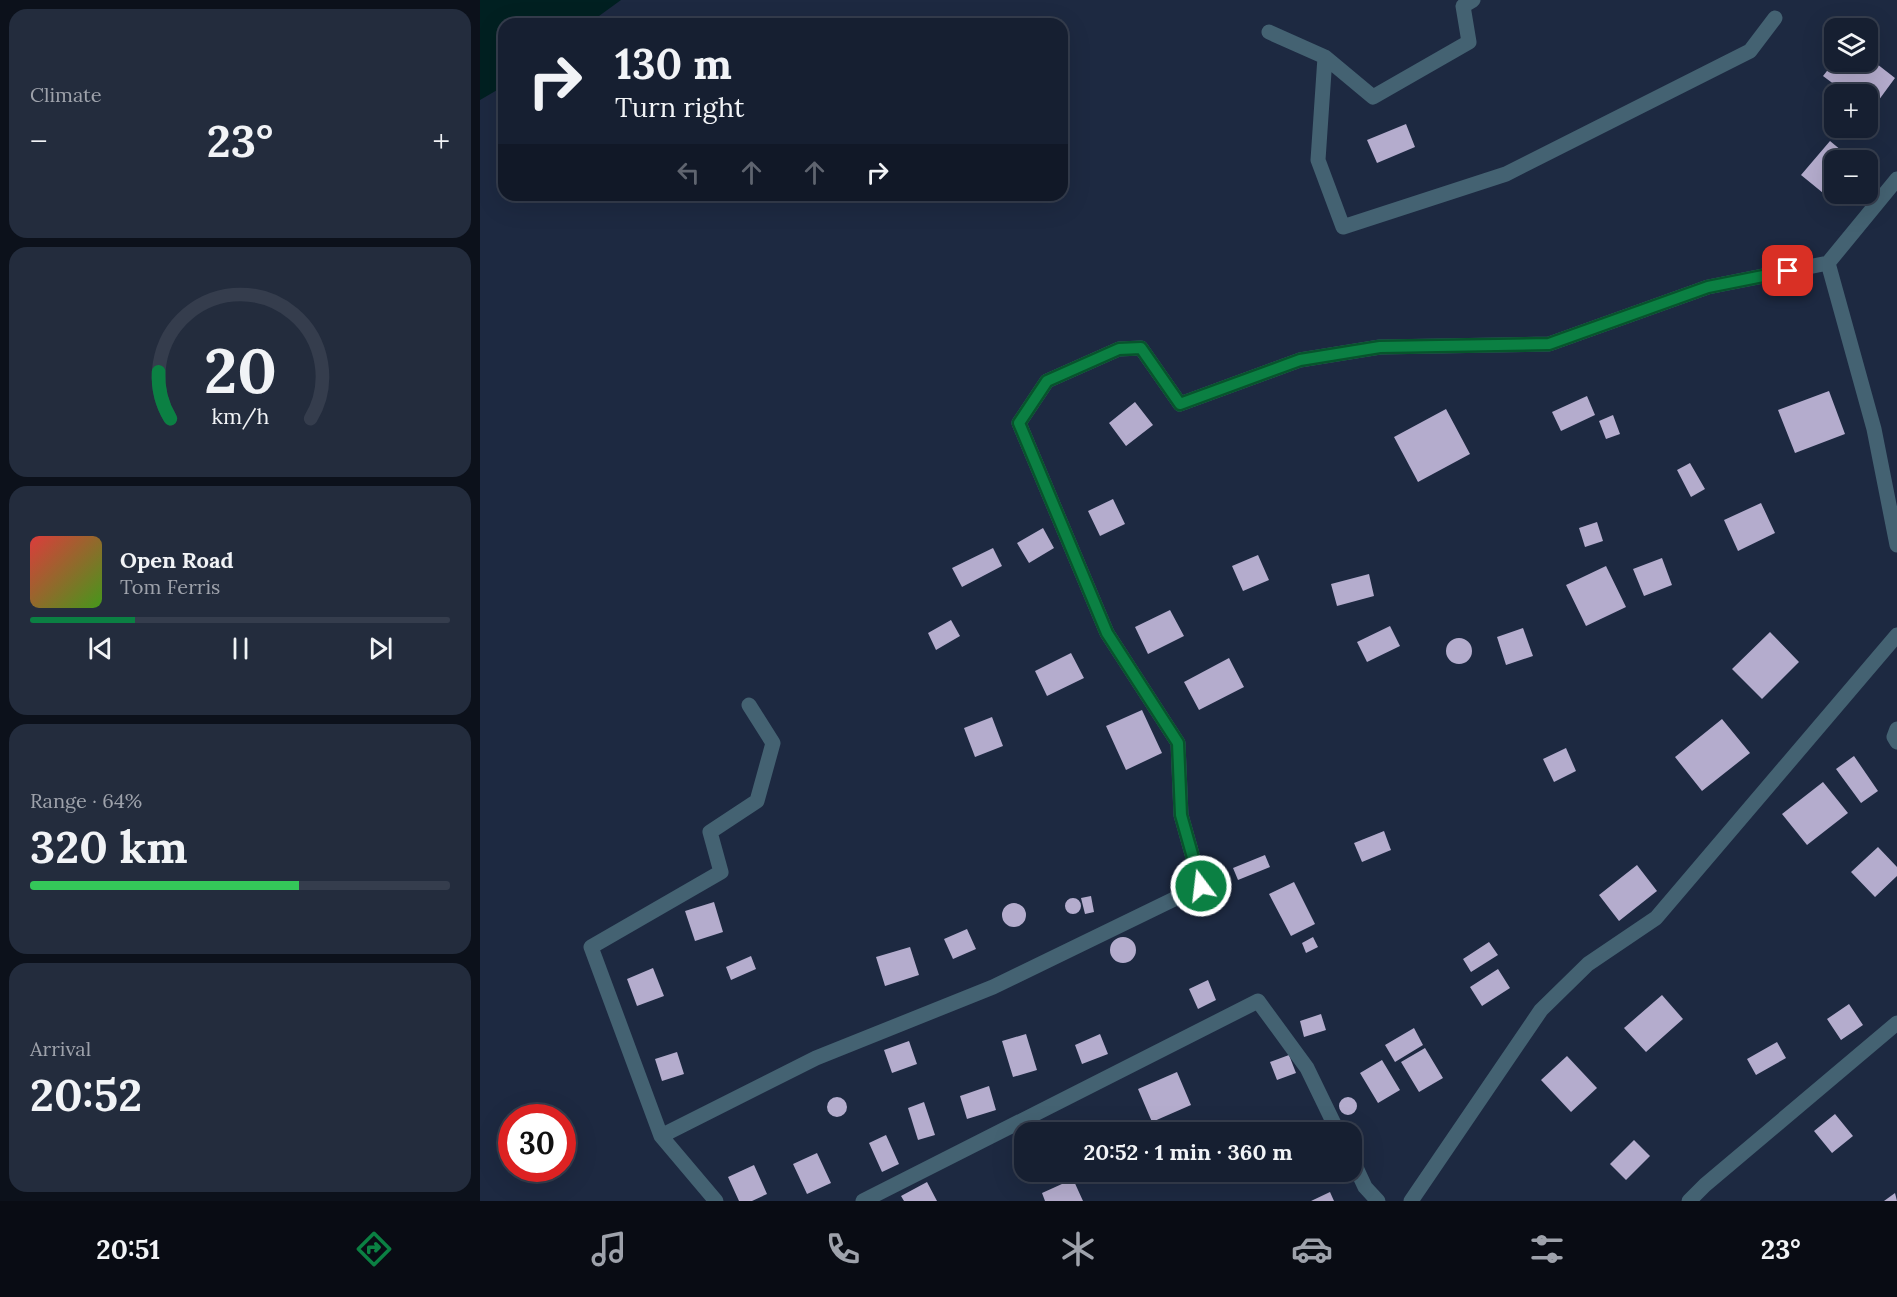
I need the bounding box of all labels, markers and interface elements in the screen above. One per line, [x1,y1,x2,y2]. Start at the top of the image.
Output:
map controls [1824,18,1878,204]
button: layers [1824,18,1878,72]
text: 130 m [615,37,732,91]
icon: right [516,42,594,120]
text: Climate [30,82,102,107]
button: + [1824,84,1878,138]
text: Turn right [615,90,744,124]
text: 23° [207,112,273,169]
text: − [30,120,48,162]
text: + [432,120,450,162]
button: − [1824,150,1878,204]
icon: left [672,156,705,189]
icon: ahead [735,156,768,189]
icon: ahead [798,156,831,189]
icon: right [861,156,894,189]
pin [1762,245,1813,296]
icon: arrive [1771,254,1804,287]
text: 20 [204,330,276,410]
text: km/h [211,403,269,431]
text: Open Road [120,546,234,574]
text: Tom Ferris [120,574,220,599]
icon: previous [84,632,117,665]
icon: pause [224,632,257,665]
icon: next [364,632,397,665]
text: Range · 64% [30,788,142,813]
text: 320 km [30,818,188,875]
position arrow [1169,854,1233,918]
text: Arrival [30,1036,91,1061]
text: 20:52 [30,1066,142,1123]
speed limit sign: 30 [498,1104,576,1182]
text: 20:52 · 1 min · 360 m [1083,1138,1293,1166]
icon: directions [353,1228,395,1270]
icon: music [588,1228,630,1270]
icon: phone [822,1228,864,1270]
icon: climate [1057,1228,1099,1270]
icon: car [1291,1228,1333,1270]
icon: filters [1526,1228,1568,1270]
text: 20:51 [96,1232,160,1266]
text: 23° [1761,1232,1801,1266]

